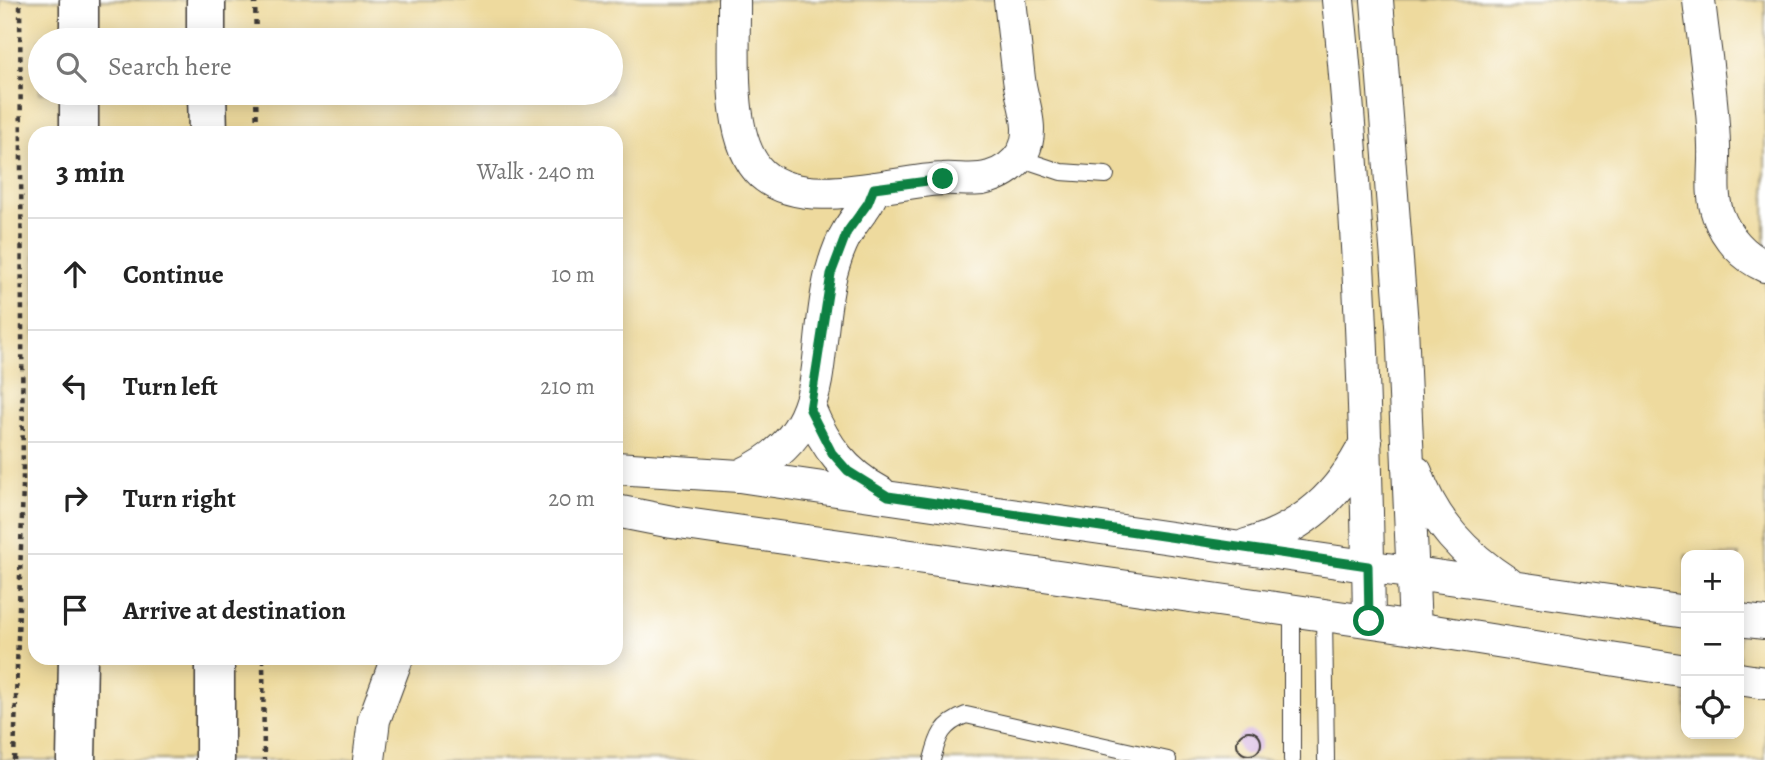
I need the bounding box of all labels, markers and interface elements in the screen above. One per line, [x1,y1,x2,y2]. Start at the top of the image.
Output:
search box [28,28,623,105]
icon: search [52,48,90,86]
text: Search here [108,49,232,84]
text: 3 min [56,152,125,192]
text: Walk · 240 m [477,156,595,187]
route end [927,163,958,194]
icon: ahead [56,255,94,293]
text: Continue [123,257,224,292]
text: 10 m [551,259,595,290]
icon: left [56,367,94,405]
text: Turn left [123,369,218,404]
text: 210 m [540,371,595,402]
icon: right [56,479,94,517]
text: Turn right [123,481,236,516]
text: 20 m [548,483,595,514]
map controls [1681,550,1744,739]
button: + [1681,550,1744,613]
icon: arrive [56,591,94,629]
text: Arrive at destination [123,593,346,628]
route start [1353,605,1384,636]
button: − [1681,613,1744,676]
button: locate [1681,676,1744,739]

